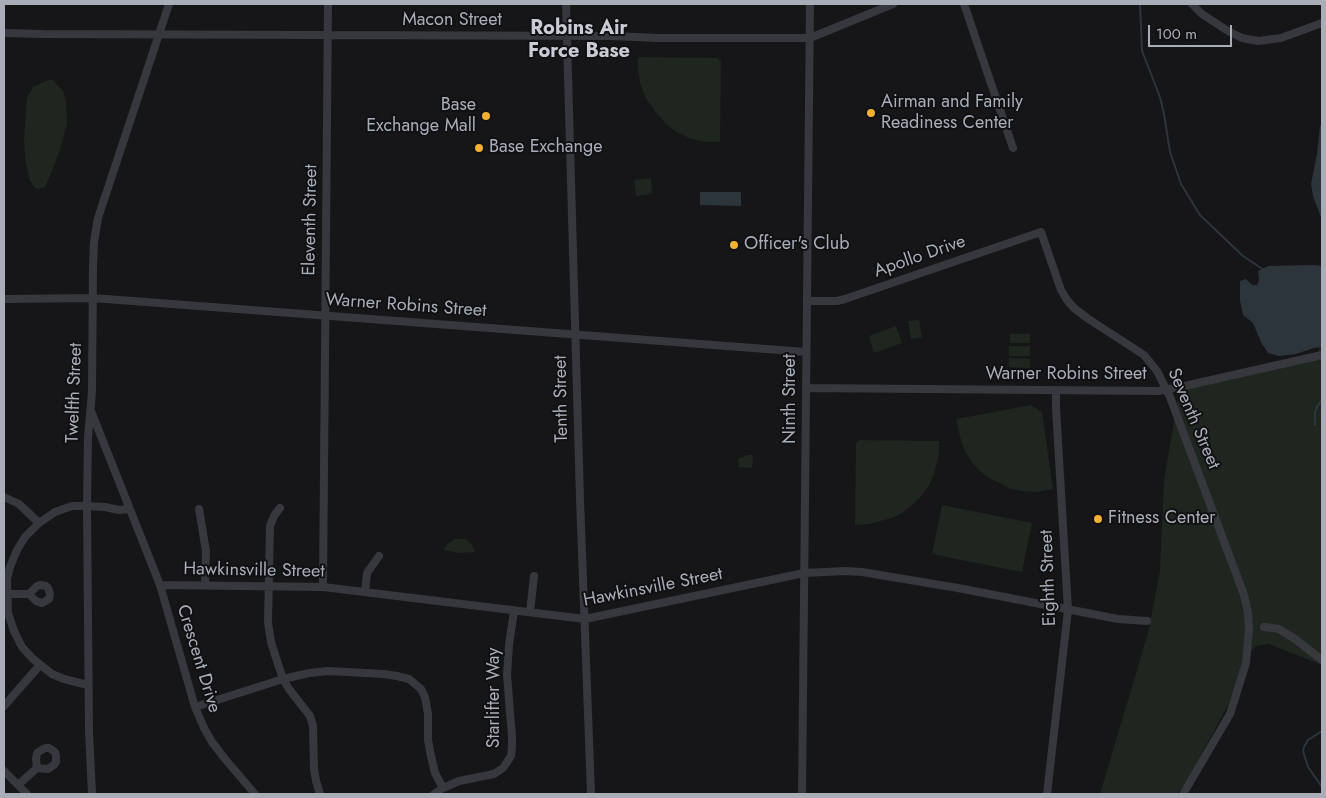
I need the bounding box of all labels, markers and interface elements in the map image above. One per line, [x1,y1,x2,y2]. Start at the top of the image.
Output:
street label: Macon Street [402,10,502,32]
scale bar [1151,15,1235,47]
district label: Robins Air Force Base [528,17,630,64]
text: 100 m [1156,23,1197,45]
place label: Airman and Family Readiness Center [881,92,1023,134]
place label: Base Exchange Mall [366,95,476,138]
marker: Airman and Family Readiness Center [865,107,877,119]
marker: Base Exchange Mall [480,110,492,122]
place label: Base Exchange [489,137,603,159]
marker: Base Exchange [473,142,485,154]
street label: Eleventh Street [299,164,323,276]
street label: Apollo Drive [871,231,969,283]
place label: Officer's Club [744,234,849,256]
marker: Officer's Club [728,239,740,251]
street label: Warner Robins Street [325,290,487,322]
street label: Twelfth Street [62,342,88,444]
street label: Ninth Street [780,354,802,444]
street label: Tenth Street [550,355,574,443]
street label: Warner Robins Street [985,364,1147,386]
street label: Seventh Street [1162,365,1224,473]
place label: Fitness Center [1108,508,1215,530]
marker: Fitness Center [1092,513,1104,525]
street label: Eighth Street [1037,529,1061,627]
street label: Hawkinsville Street [183,559,325,583]
street label: Hawkinsville Street [582,564,724,612]
street label: Crescent Drive [171,602,225,716]
street label: Starlifter Way [484,648,506,748]

